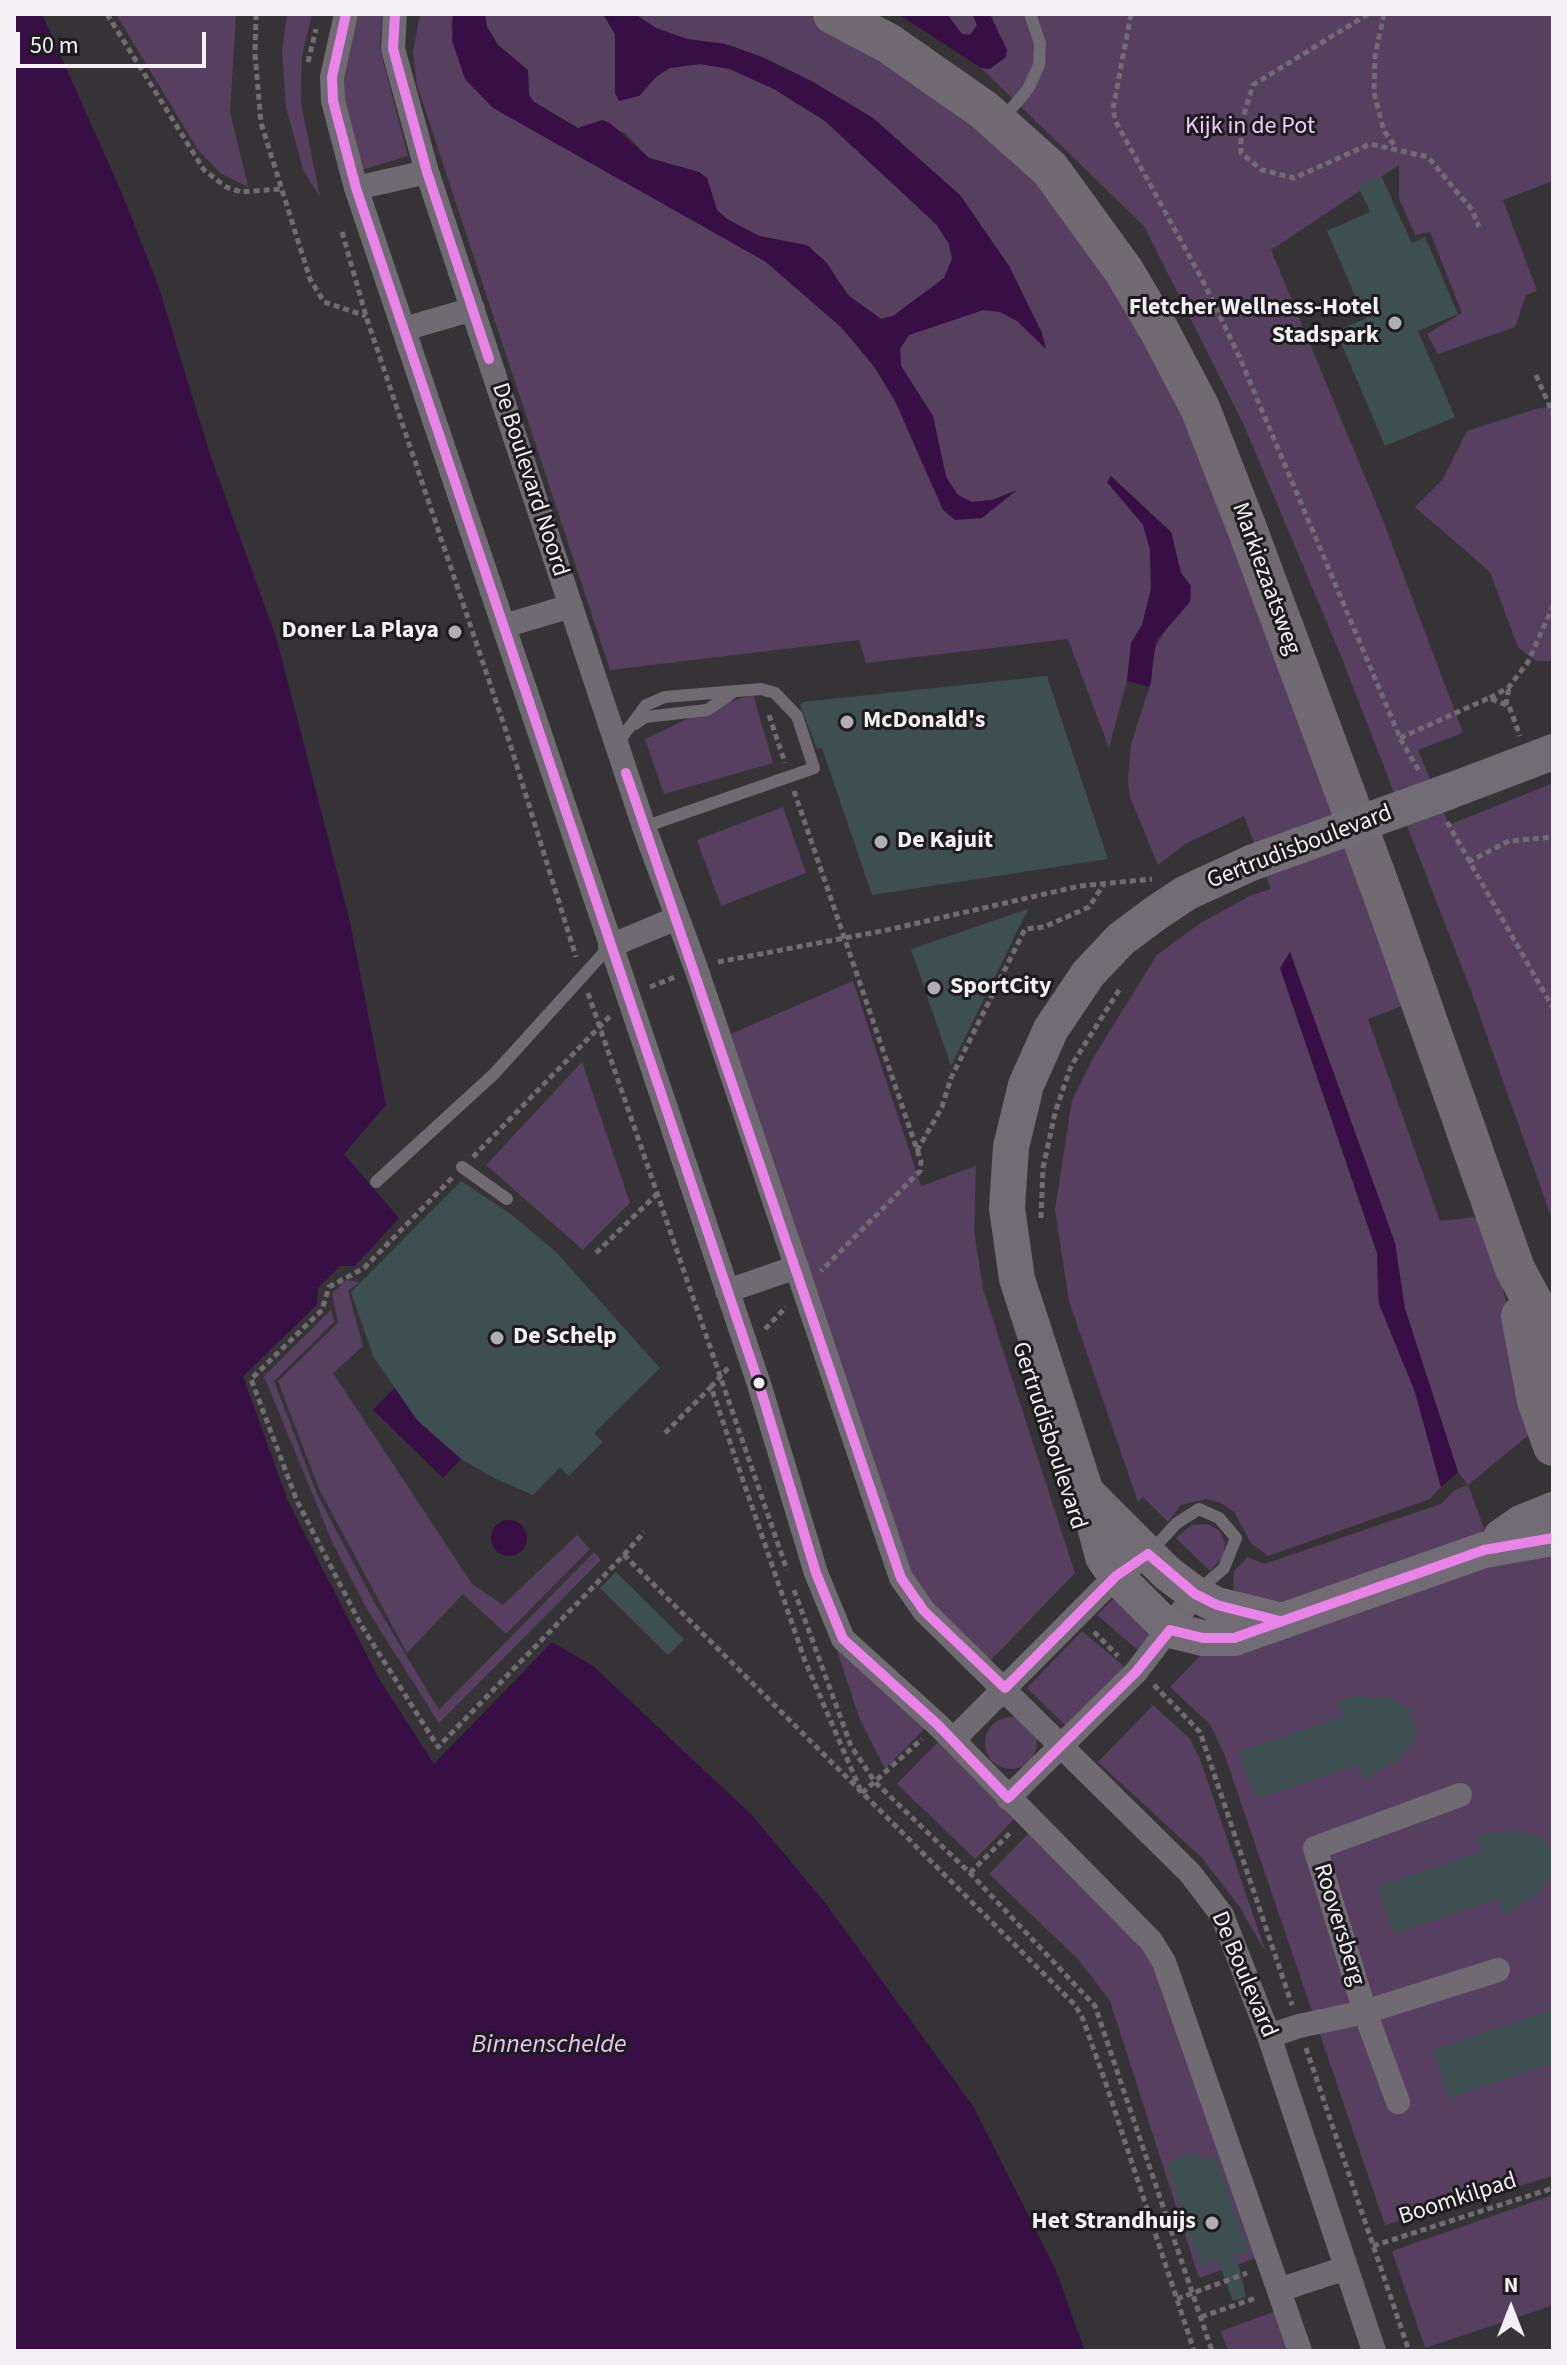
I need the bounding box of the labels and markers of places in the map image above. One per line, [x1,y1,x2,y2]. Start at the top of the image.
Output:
place label: Fletcher Wellness-Hotel Stadspark [1129,295,1379,351]
marker: Fletcher Wellness-Hotel Stadspark [1386,314,1404,332]
place label: Doner La Playa [282,618,439,646]
marker: Doner La Playa [446,623,464,641]
place label: McDonald's [863,708,985,736]
marker: McDonald's [838,713,856,731]
place label: De Kajuit [897,828,993,856]
marker: De Kajuit [872,833,890,851]
place label: SportCity [950,974,1051,1002]
marker: SportCity [925,979,943,997]
place label: De Schelp [513,1324,617,1352]
marker: De Schelp [488,1329,506,1347]
unlabelled marker [751,1375,767,1391]
place label: Het Strandhuijs [1032,2209,1196,2237]
marker: Het Strandhuijs [1203,2214,1221,2232]

